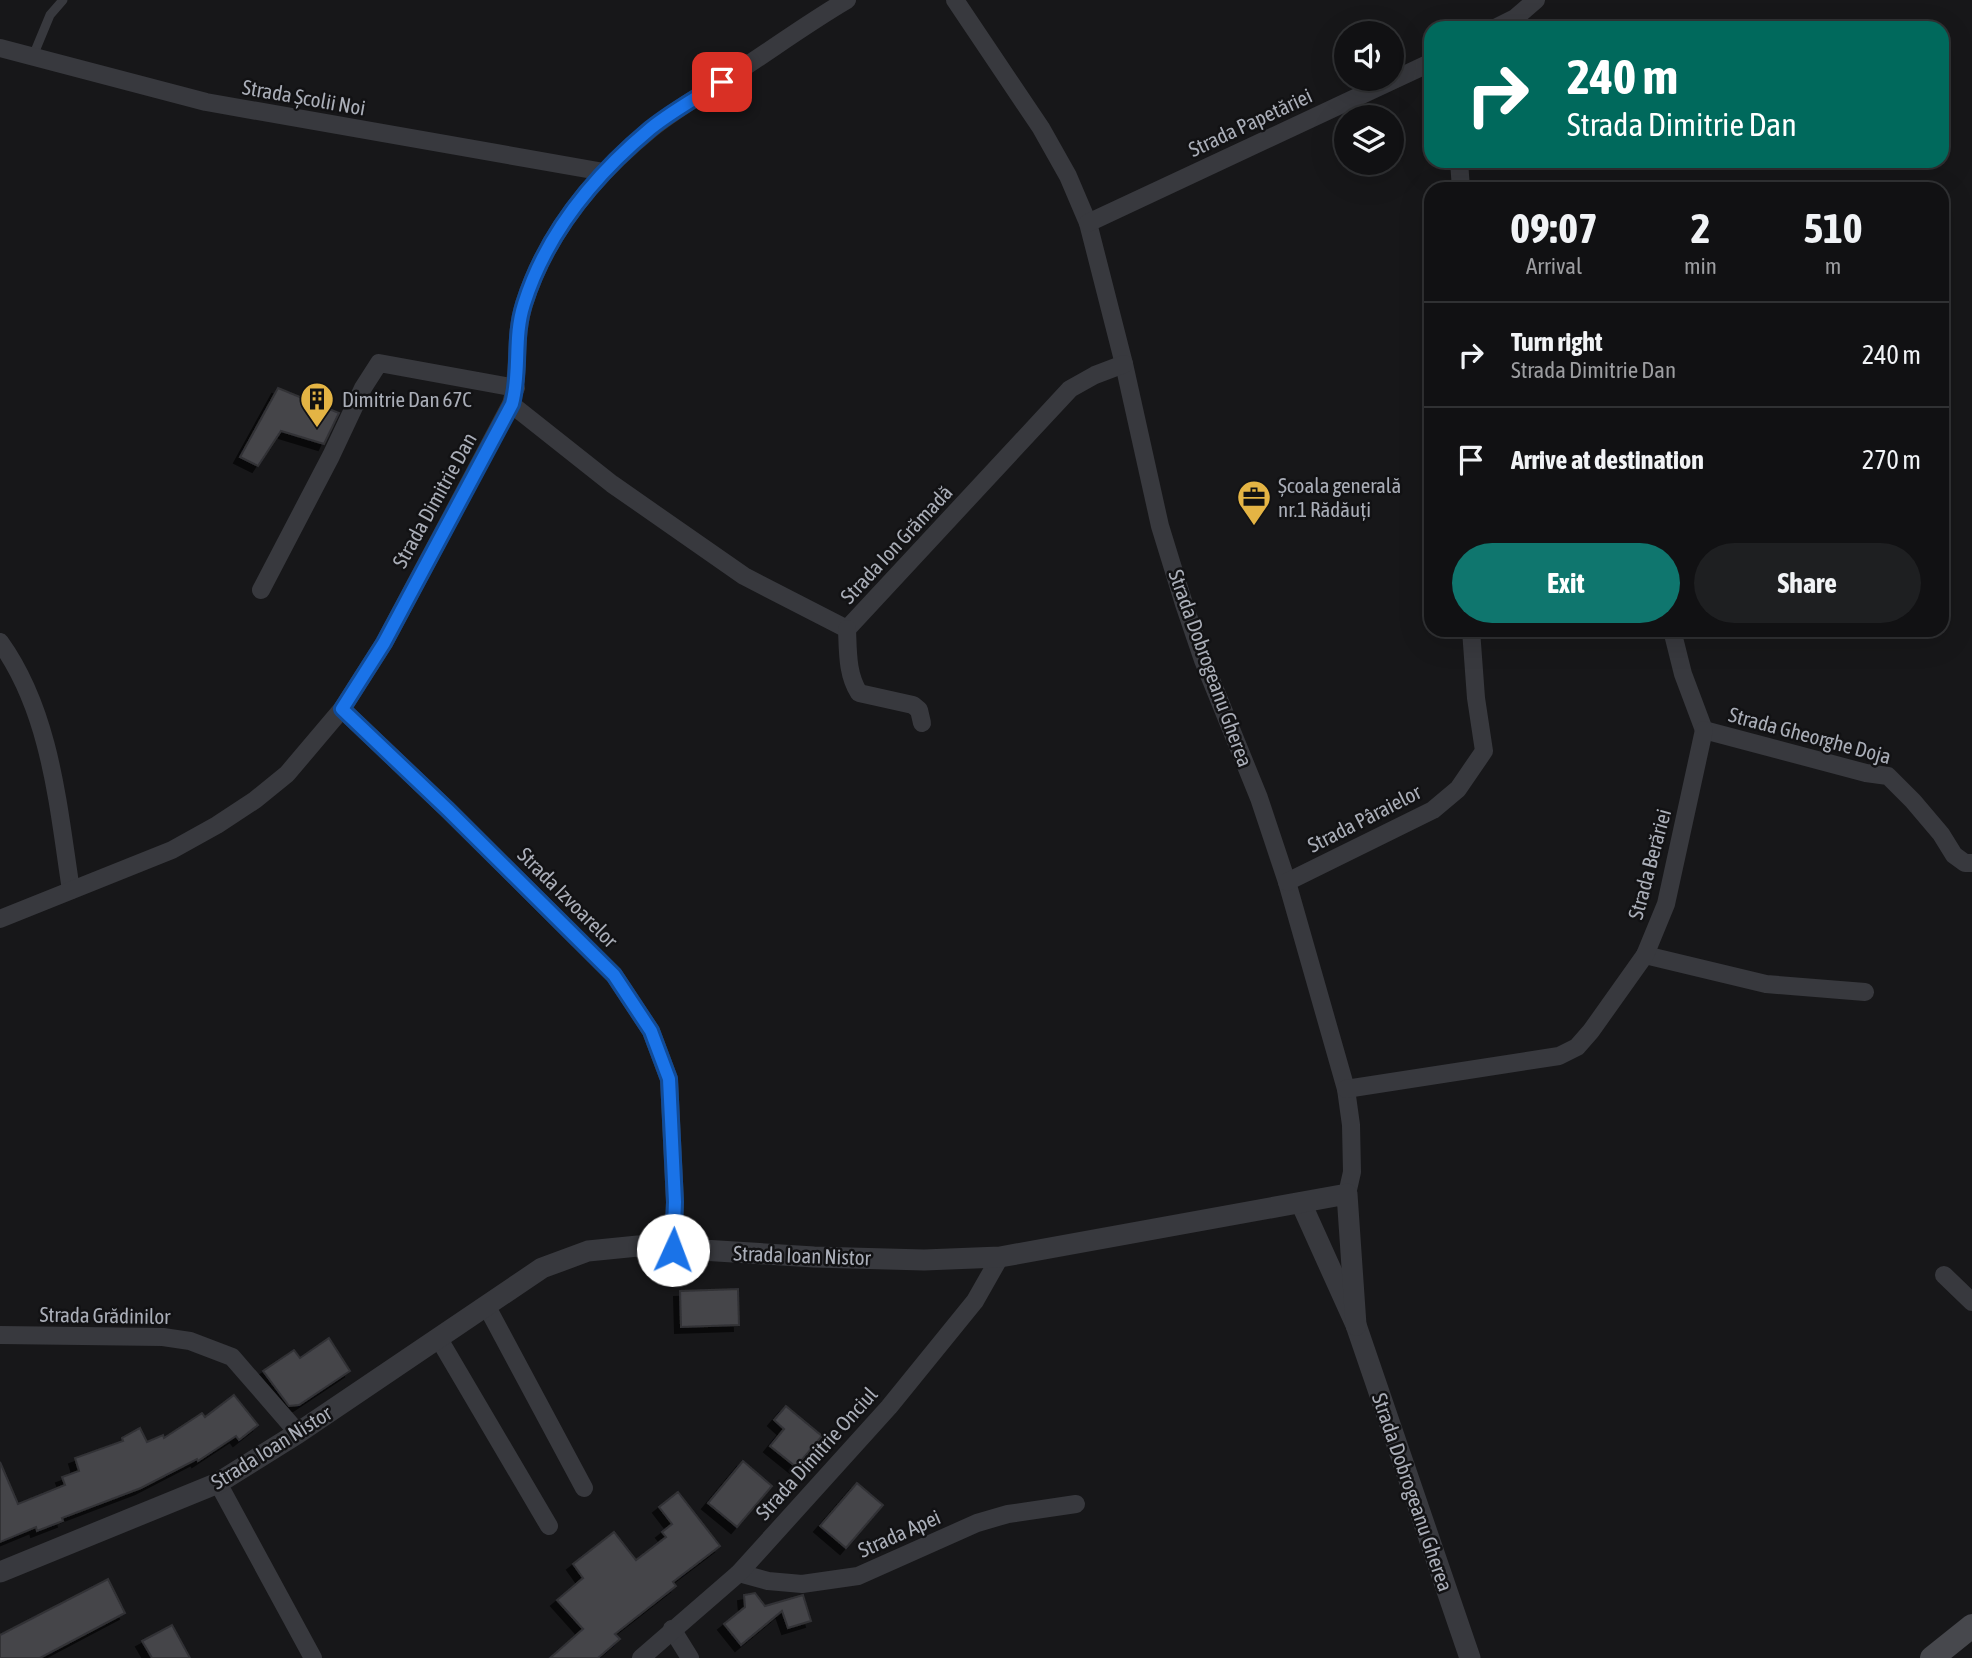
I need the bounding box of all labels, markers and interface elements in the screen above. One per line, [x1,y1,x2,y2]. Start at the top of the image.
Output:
map controls [1334,21,1404,175]
button: sound [1334,21,1404,91]
text: 240 m [1567,48,1678,104]
icon: right [1452,49,1543,140]
pin [692,52,752,112]
icon: arrive [703,63,741,101]
street label: Strada Școlii Noi [241,74,367,120]
street label: Strada Papetăriei [1185,83,1315,161]
button: layers [1334,105,1404,175]
text: Strada Dimitrie Dan [1567,106,1797,143]
text: 09:07 [1510,204,1598,252]
text: 2 [1691,204,1710,252]
text: 510 [1803,204,1863,252]
text: Arrival [1526,253,1582,279]
text: min [1684,253,1717,279]
text: m [1825,253,1841,279]
text: Turn right [1511,327,1602,357]
icon: right [1452,336,1490,374]
text: 240 m [1862,340,1921,370]
text: Strada Dimitrie Dan [1511,357,1676,383]
building icon: Dimitrie Dan 67C [298,380,336,429]
place label: Dimitrie Dan 67C [342,387,472,411]
street label: Strada Dimitrie Dan [387,428,481,572]
icon: arrive [1452,441,1490,479]
text: Arrive at destination [1511,445,1704,475]
text: 270 m [1862,445,1921,475]
place label: Școala generală nr.1 Rădăuți [1278,473,1401,521]
office icon: Școala generală nr.1 Rădăuți [1235,478,1273,527]
street label: Strada Ion Grămadă [835,480,957,608]
button: Exit [1452,543,1680,623]
button: Share [1694,543,1921,623]
street label: Strada Dobrogeanu Gherea [1164,566,1258,770]
street label: Strada Gheorghe Doja [1726,702,1894,768]
street label: Strada Pâraielor [1303,779,1425,857]
street label: Strada Berăriei [1623,806,1675,922]
street label: Strada Izvoarelor [513,842,623,952]
position arrow [636,1213,710,1287]
street label: Strada Ioan Nistor [733,1241,872,1269]
street label: Strada Grădinilor [39,1302,171,1328]
street label: Strada Dimitrie Onciul [750,1382,882,1524]
street label: Strada Dobrogeanu Gherea [1368,1390,1458,1594]
street label: Strada Ioan Nistor [206,1400,336,1494]
street label: Strada Apei [854,1504,944,1562]

